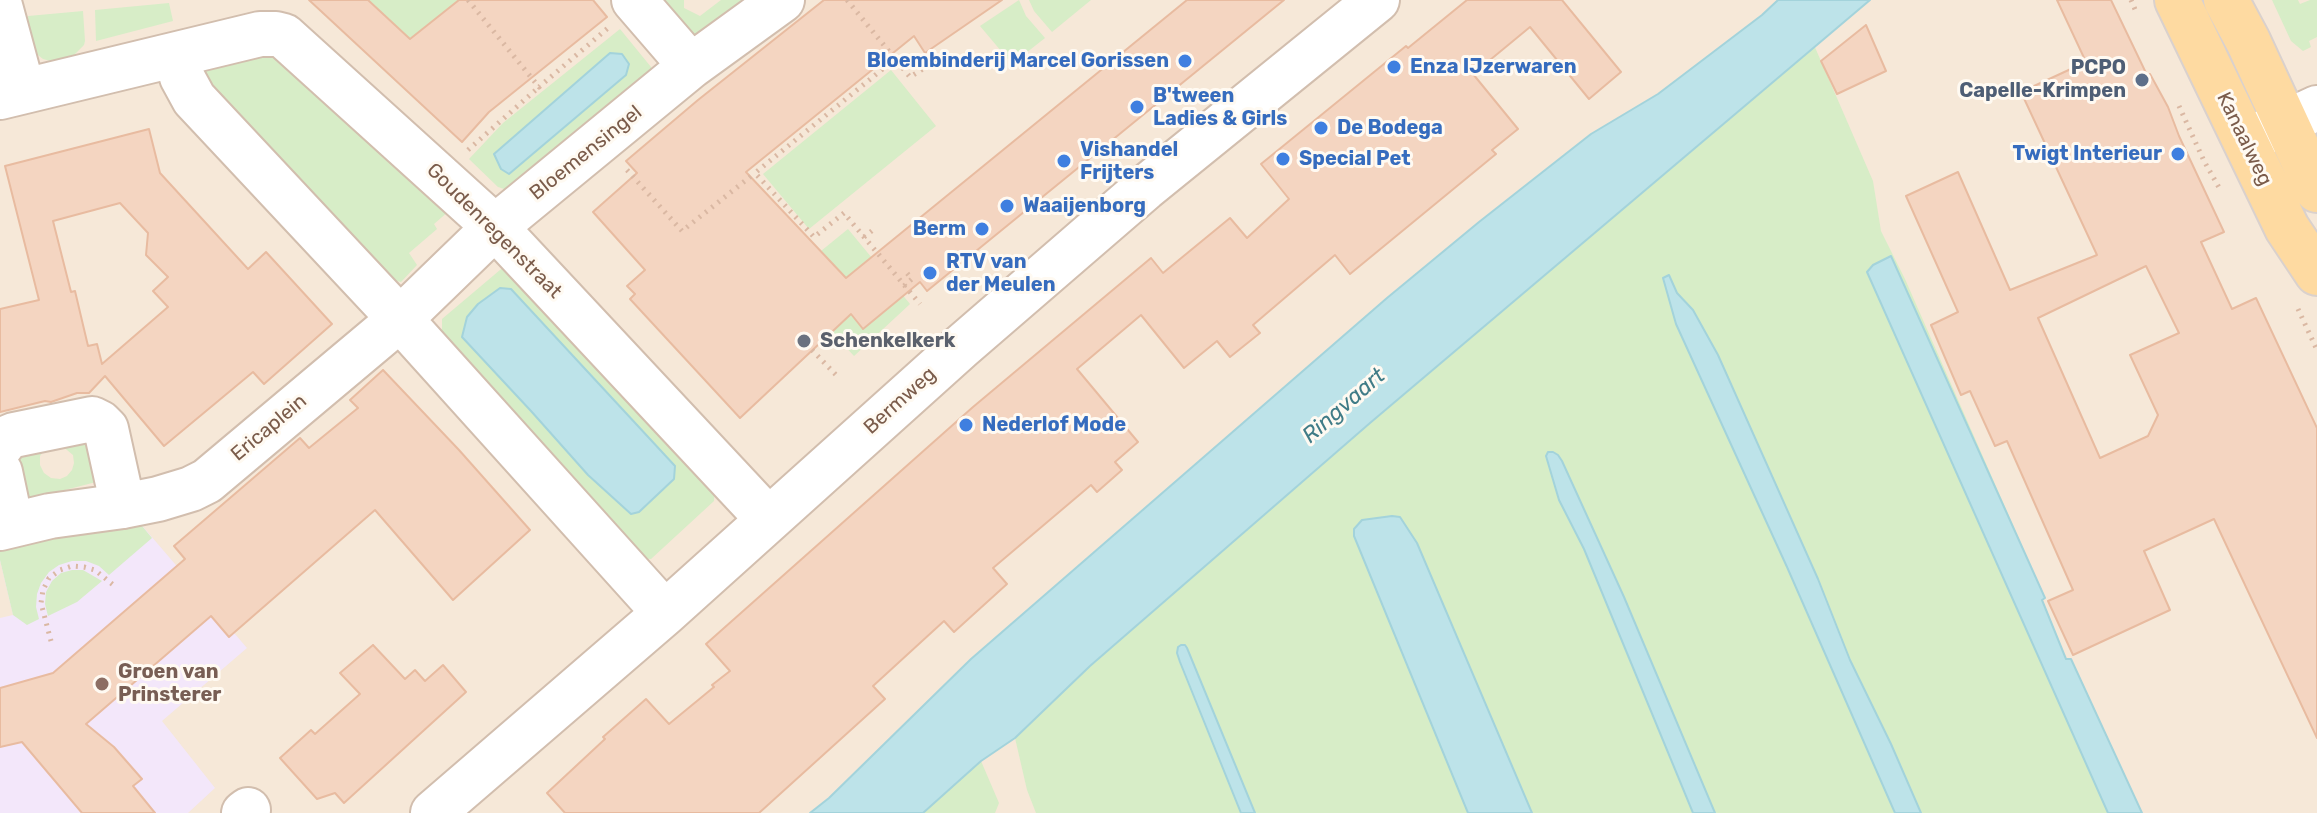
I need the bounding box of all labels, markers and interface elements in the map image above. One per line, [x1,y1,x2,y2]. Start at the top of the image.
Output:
place label: Bloembinderij Marcel Gorissen [867,49,1169,73]
marker: Bloembinderij Marcel Gorissen [1176,52,1194,70]
place label: Enza IJzerwaren [1410,55,1577,79]
place label: PCPO Capelle-Krimpen [1959,56,2126,103]
marker: Enza IJzerwaren [1385,58,1403,76]
marker: PCPO Capelle-Krimpen [2133,71,2151,89]
place label: B'tween Ladies & Girls [1153,84,1287,131]
street label: Kanaalweg [2211,88,2277,190]
marker: B'tween Ladies & Girls [1128,98,1146,116]
street label: Bloemensingel [525,101,647,205]
place label: De Bodega [1337,116,1443,140]
marker: De Bodega [1312,119,1330,137]
place label: Vishandel Frijters [1080,138,1178,185]
place label: Twigt Interieur [2012,142,2162,166]
marker: Twigt Interieur [2169,145,2187,163]
place label: Special Pet [1299,147,1411,171]
marker: Special Pet [1274,150,1292,168]
marker: Vishandel Frijters [1055,152,1073,170]
street label: Goudenregenstraat [421,158,567,304]
place label: Waaijenborg [1023,194,1146,218]
marker: Waaijenborg [998,197,1016,215]
place label: Berm [913,217,966,241]
marker: Berm [973,220,991,238]
place label: RTV van der Meulen [946,250,1056,297]
marker: RTV van der Meulen [921,264,939,282]
place label: Schenkelkerk [820,329,956,353]
marker: Schenkelkerk [795,332,813,350]
street label: Bermweg [859,362,941,440]
water label: Ringvaart [1297,363,1391,449]
street label: Ericaplein [226,389,312,467]
place label: Nederlof Mode [982,413,1126,437]
marker: Nederlof Mode [957,416,975,434]
place label: Groen van Prinsterer [118,660,221,707]
marker: Groen van Prinsterer [93,675,111,693]

